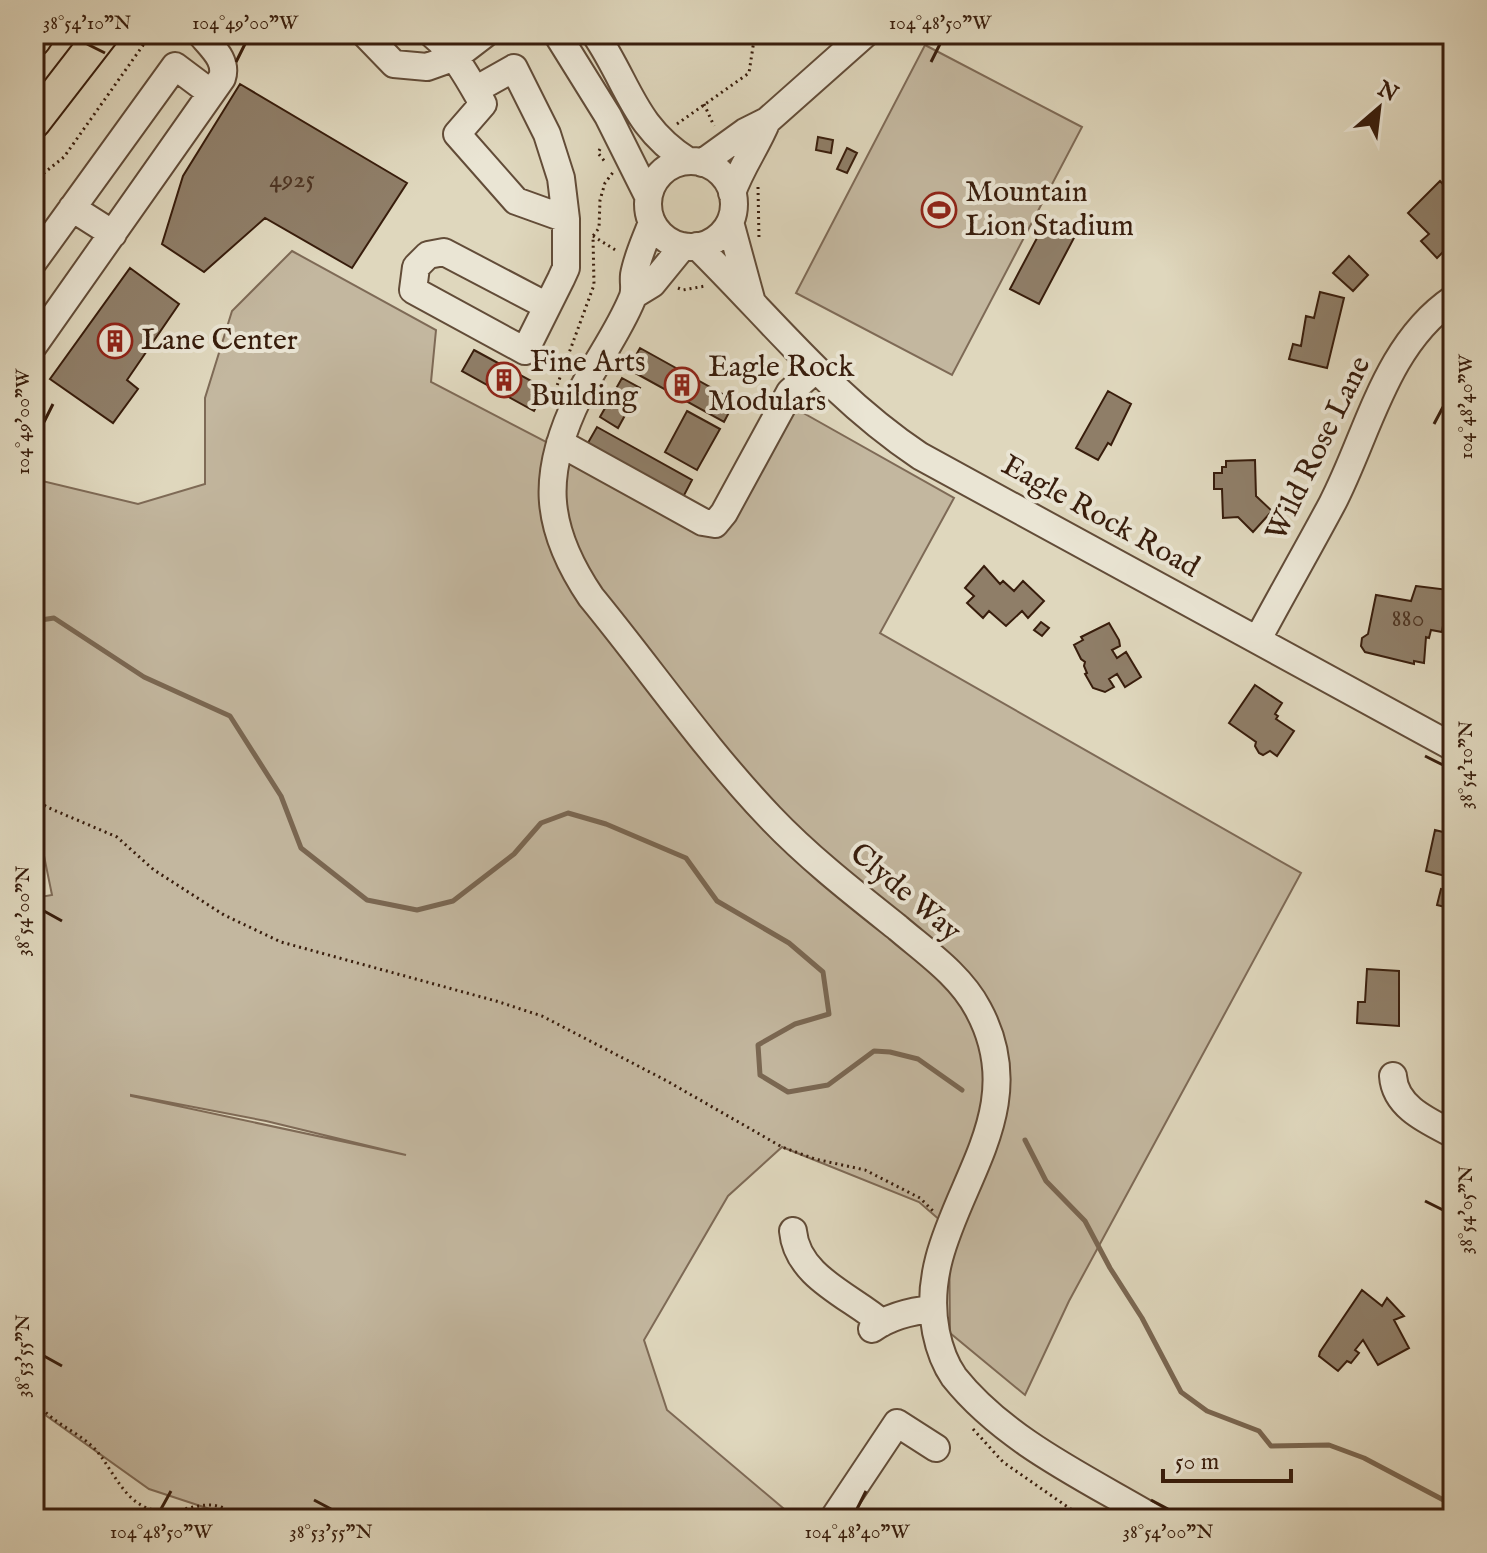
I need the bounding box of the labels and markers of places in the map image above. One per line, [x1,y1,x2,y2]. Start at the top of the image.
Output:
place label: Mountain Lion Stadium [965,174,1134,246]
sports icon: Mountain Lion Stadium [920,191,958,229]
building icon: Lane Center [96,322,134,360]
place label: Lane Center [141,322,298,360]
place label: Fine Arts Building [530,344,646,416]
place label: Eagle Rock Modulars [708,349,855,421]
building icon: Fine Arts Building [485,361,523,399]
building icon: Eagle Rock Modulars [663,366,701,404]

